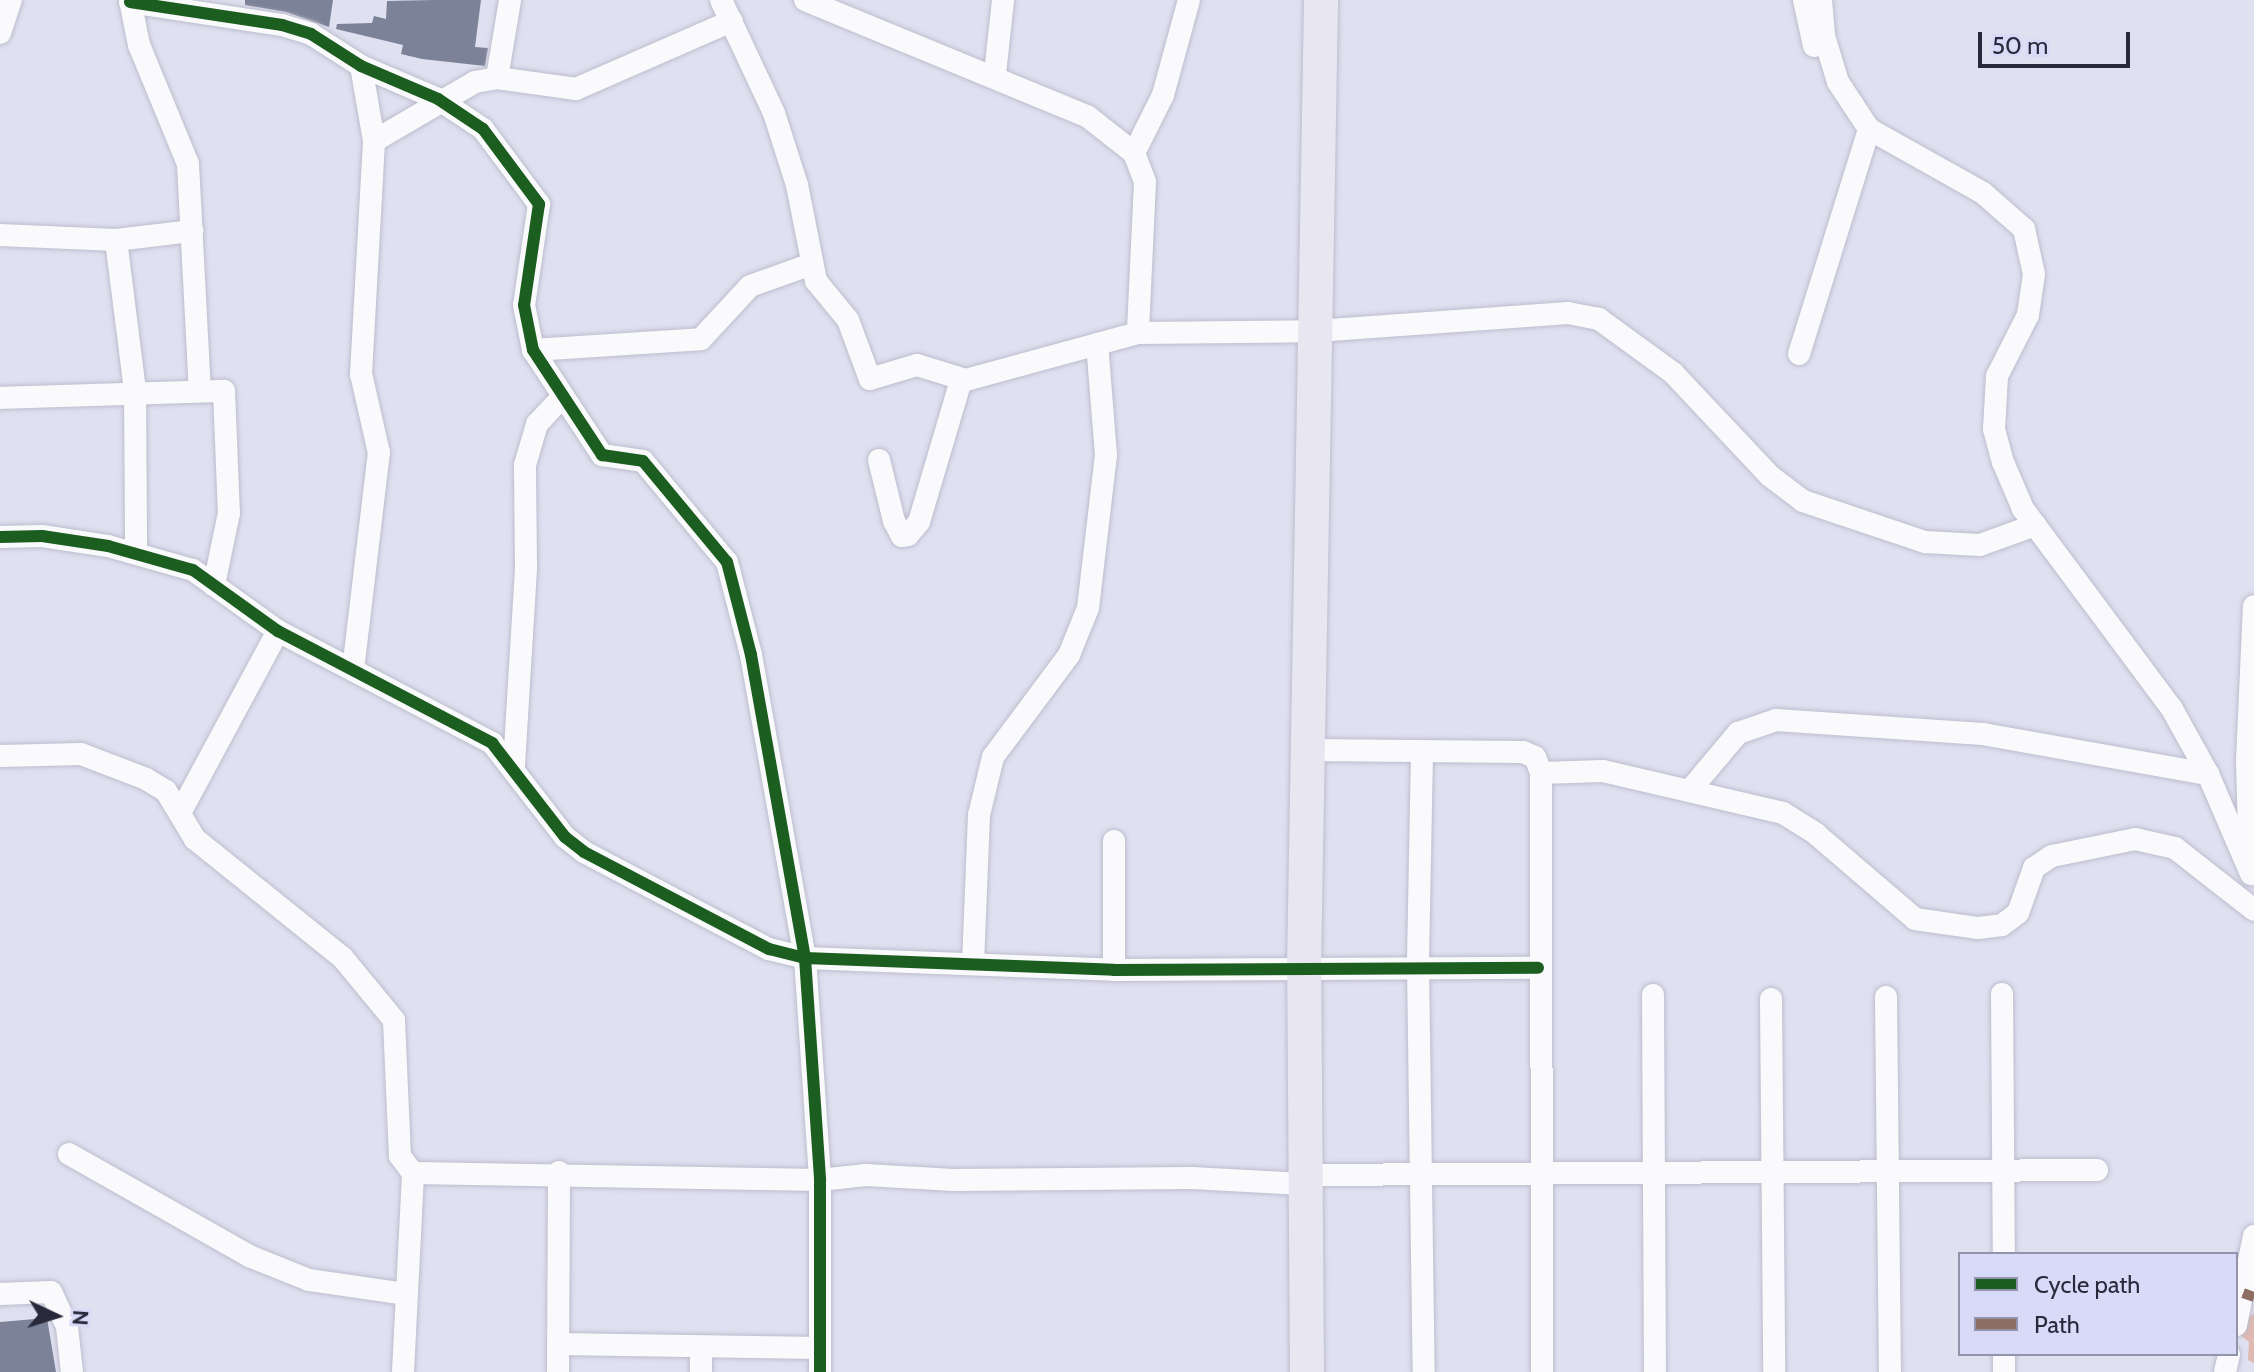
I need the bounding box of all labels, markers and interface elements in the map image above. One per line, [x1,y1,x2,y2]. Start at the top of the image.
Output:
scale bar [1982,16,2134,66]
text: 50 m [1992,31,2048,60]
legend [1958,1252,2238,1356]
text: Cycle path [2034,1270,2140,1299]
north arrow [16,1276,96,1356]
text: N [66,1309,94,1326]
text: Path [2034,1310,2080,1339]

